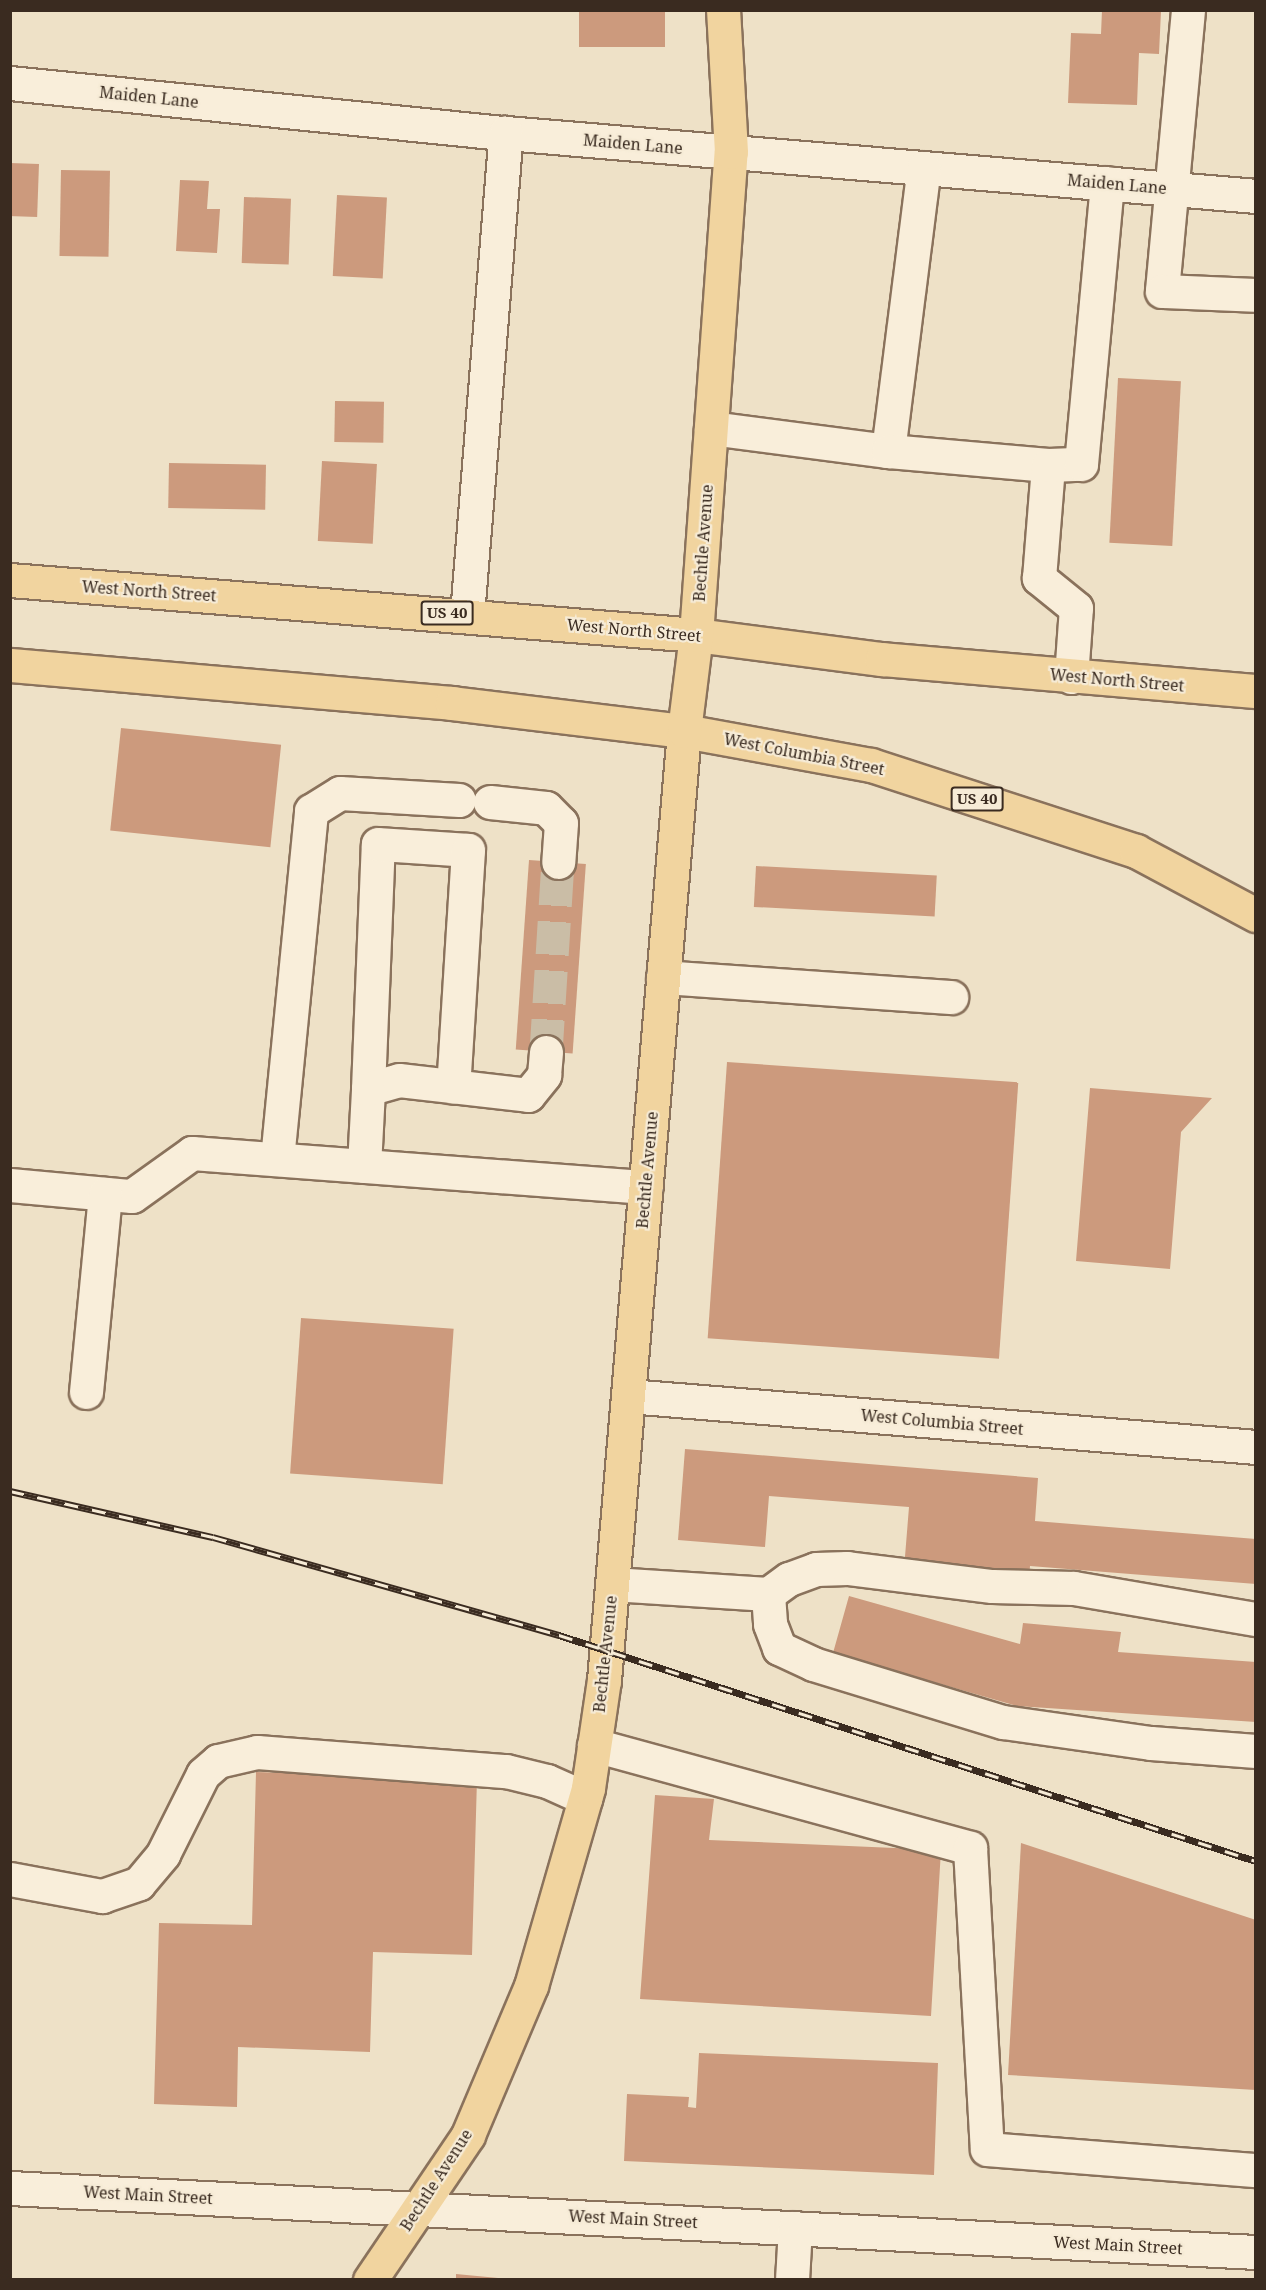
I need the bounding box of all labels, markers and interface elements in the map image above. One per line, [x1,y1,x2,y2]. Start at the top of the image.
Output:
street label: Maiden Lane [98,82,200,112]
street label: Maiden Lane [582,130,684,158]
street label: Maiden Lane [1066,170,1168,198]
street label: Bechtle Avenue [689,484,717,602]
street label: West North Street [81,577,217,605]
road number: US 40 [420,601,474,625]
street label: West North Street [566,615,702,645]
street label: West North Street [1049,665,1185,695]
street label: West Columbia Street [722,729,886,779]
road number: US 40 [950,787,1004,811]
street label: Bechtle Avenue [632,1111,662,1229]
street label: West Columbia Street [860,1405,1024,1439]
street label: Bechtle Avenue [589,1595,621,1713]
street label: Bechtle Avenue [396,2125,476,2235]
street label: West Main Street [83,2182,213,2208]
street label: West Main Street [568,2206,698,2232]
street label: West Main Street [1053,2232,1183,2258]

